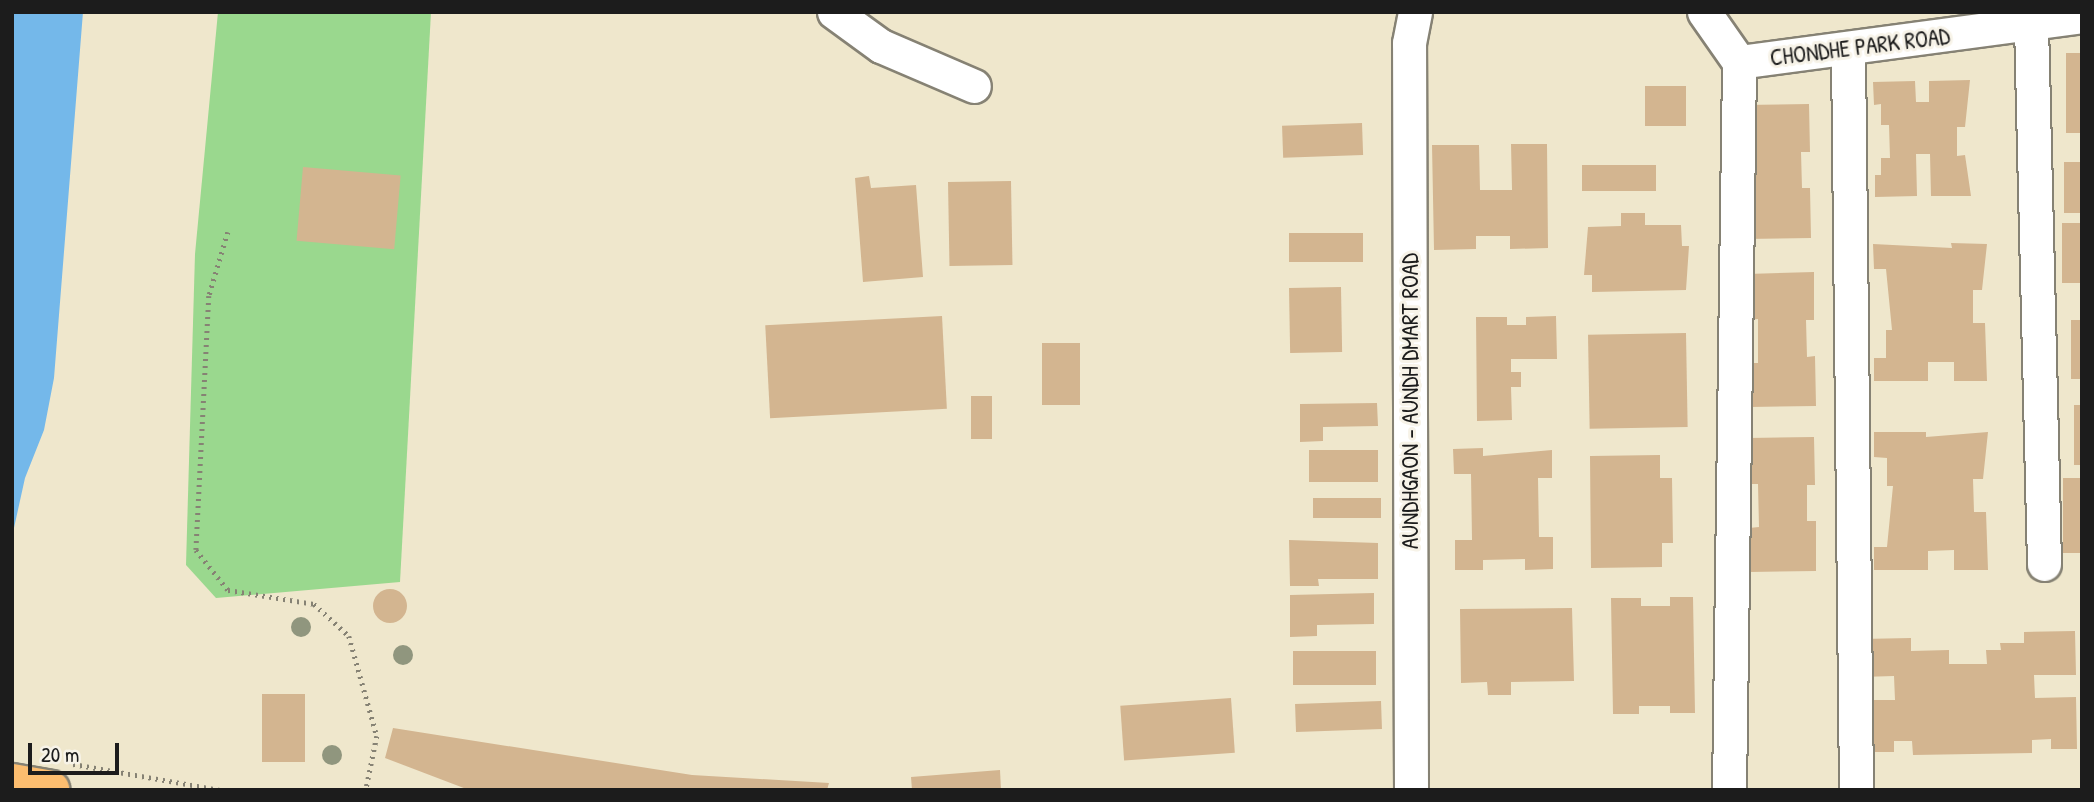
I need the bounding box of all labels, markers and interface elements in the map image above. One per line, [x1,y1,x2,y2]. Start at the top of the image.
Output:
street label: CHONDHE PARK ROAD [1769,22,1951,72]
street label: AUNDHGAON - AUNDH DMART ROAD [1396,253,1424,549]
scale bar [32,728,122,772]
text: 20 m [41,740,79,769]

